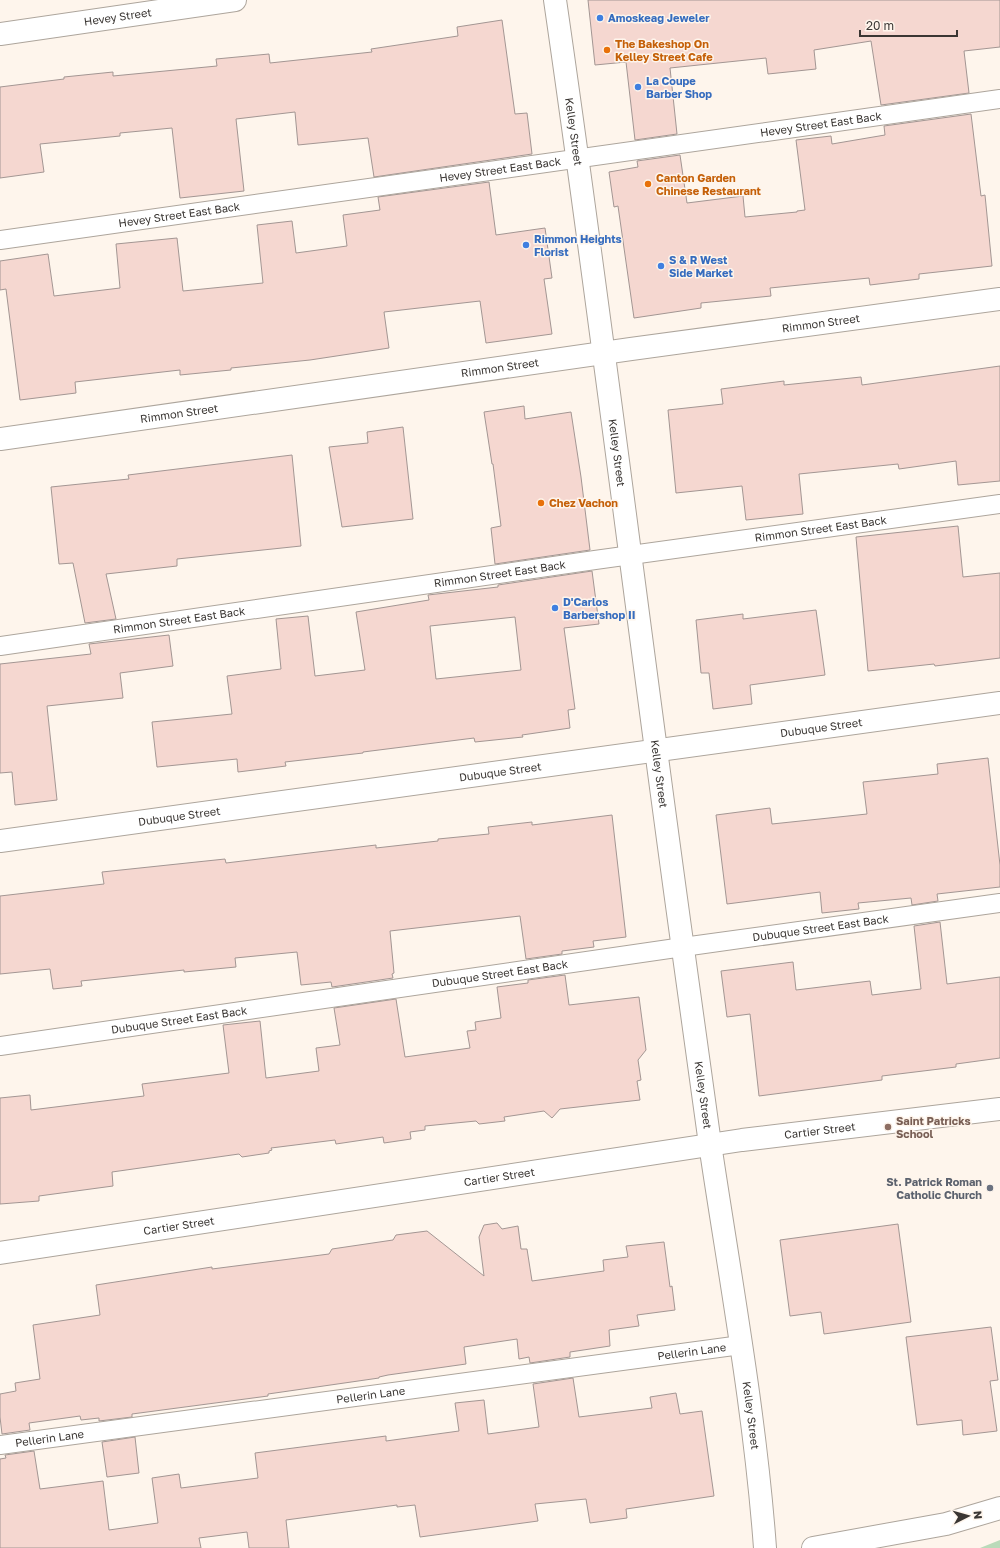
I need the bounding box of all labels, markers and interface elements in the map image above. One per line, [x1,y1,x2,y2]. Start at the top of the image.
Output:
street label: Hevey Street [83,5,152,28]
place label: Amoskeag Jeweler [608,11,710,24]
scale bar [860,12,957,38]
marker: Amoskeag Jeweler [595,13,605,23]
text: 20 m [866,18,894,33]
place label: The Bakeshop On Kelley Street Cafe [615,37,713,63]
marker: The Bakeshop On Kelley Street Cafe [602,45,612,55]
place label: La Coupe Barber Shop [646,74,712,100]
marker: La Coupe Barber Shop [633,82,643,92]
street label: Kelley Street [563,97,585,166]
street label: Hevey Street East Back [759,109,882,139]
street label: Hevey Street East Back [438,154,562,184]
place label: Canton Garden Chinese Restaurant [656,171,762,197]
marker: Canton Garden Chinese Restaurant [643,179,653,189]
street label: Hevey Street East Back [118,199,241,229]
place label: Rimmon Heights Florist [534,232,622,258]
marker: Rimmon Heights Florist [521,240,531,250]
place label: S & R West Side Market [669,253,733,279]
marker: S & R West Side Market [656,261,666,271]
street label: Rimmon Street [781,311,861,334]
street label: Rimmon Street [460,355,540,379]
street label: Rimmon Street [139,401,219,425]
street label: Kelley Street [606,418,628,487]
place label: Chez Vachon [549,496,618,509]
marker: Chez Vachon [536,498,546,508]
street label: Rimmon Street East Back [754,513,887,544]
street label: Rimmon Street East Back [433,557,567,589]
place label: D'Carlos Barbershop II [563,595,635,621]
marker: D'Carlos Barbershop II [550,603,560,613]
street label: Rimmon Street East Back [112,604,246,636]
street label: Dubuque Street [779,715,863,739]
street label: Kelley Street [649,739,671,809]
street label: Dubuque Street [458,759,542,784]
street label: Dubuque Street [137,804,221,828]
street label: Dubuque Street East Back [752,912,889,943]
street label: Dubuque Street East Back [431,957,569,989]
street label: Dubuque Street East Back [110,1003,248,1036]
street label: Kelley Street [693,1060,715,1130]
place label: Saint Patricks School [896,1114,971,1140]
street label: Cartier Street [783,1119,856,1141]
marker: Saint Patricks School [883,1122,893,1132]
street label: Cartier Street [463,1165,536,1188]
place label: St. Patrick Roman Catholic Church [886,1175,982,1201]
marker: St. Patrick Roman Catholic Church [985,1183,995,1193]
street label: Cartier Street [142,1213,215,1237]
street label: Pellerin Lane [656,1340,727,1362]
street label: Kelley Street [741,1381,762,1450]
street label: Pellerin Lane [335,1383,406,1406]
street label: Pellerin Lane [14,1427,85,1449]
north arrow [948,1496,988,1536]
text: N [972,1510,985,1520]

